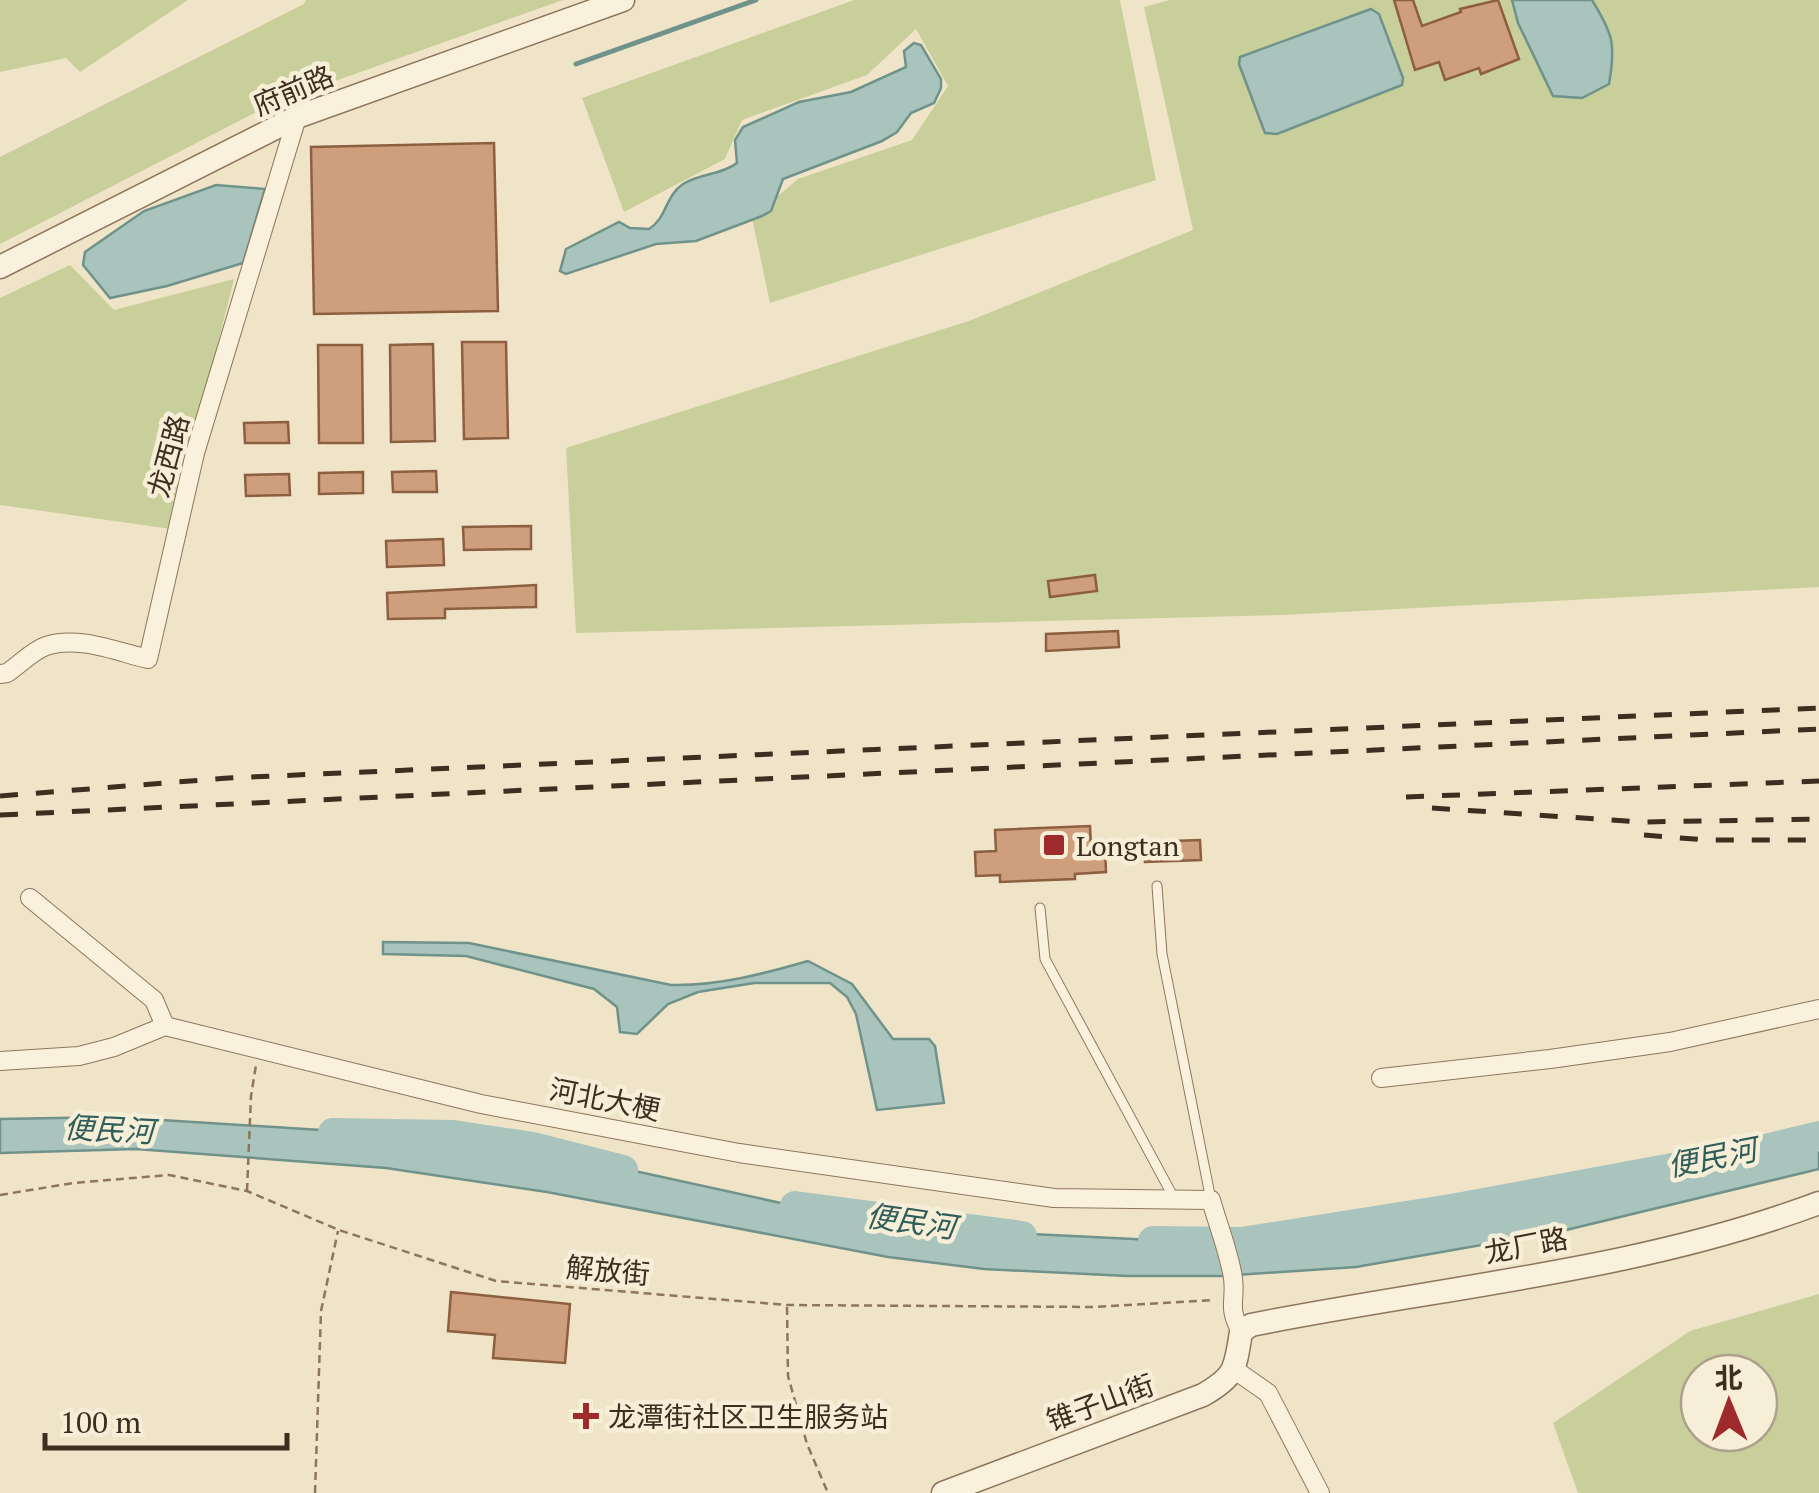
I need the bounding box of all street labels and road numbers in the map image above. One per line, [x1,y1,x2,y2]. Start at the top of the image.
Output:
street label: 府前路 [247,57,339,123]
street label: 龙西路 [139,411,197,501]
street label: 河北大梗 [546,1070,664,1128]
street label: 龙厂路 [1481,1219,1571,1271]
street label: 解放街 [565,1248,651,1292]
street label: 锥子山街 [1041,1365,1159,1439]

